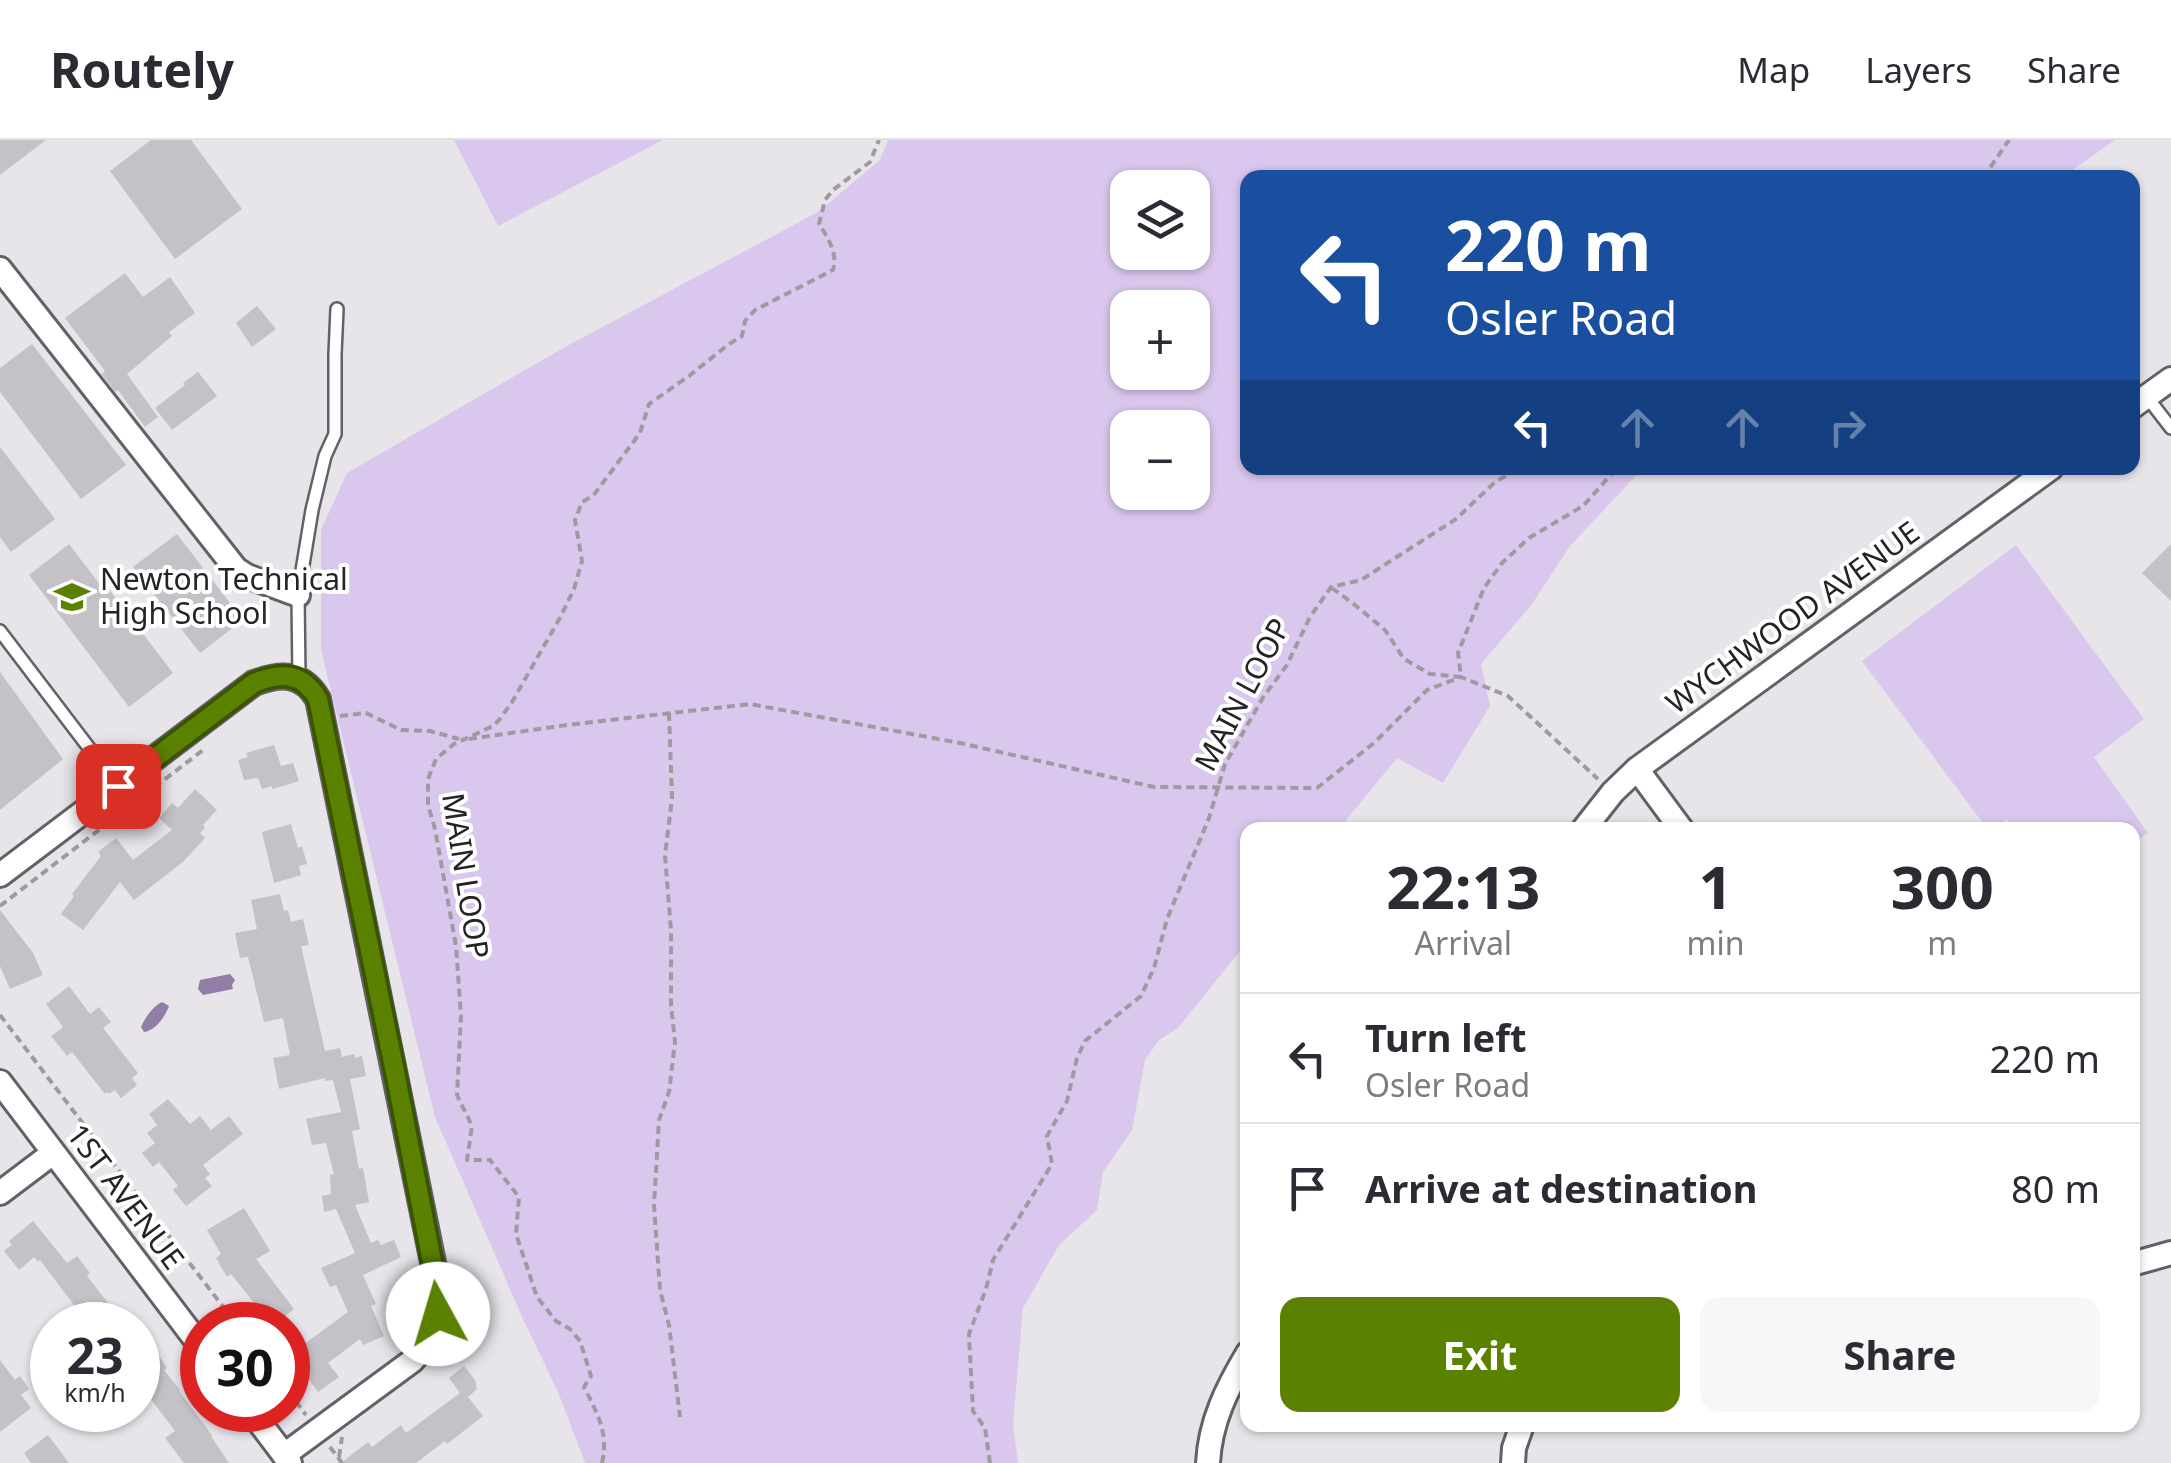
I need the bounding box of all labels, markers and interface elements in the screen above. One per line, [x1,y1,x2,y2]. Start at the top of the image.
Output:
text: Routely [50,37,234,102]
text: Map [1737,46,1810,93]
text: Layers [1865,46,1972,93]
text: Share [2027,46,2121,93]
map controls [1110,170,1210,510]
button: layers [1110,170,1210,270]
text: 220 m [1445,196,1652,292]
icon: left [1280,210,1410,340]
text: Osler Road [1445,287,1677,348]
button: + [1110,290,1210,390]
icon: left [1505,400,1560,455]
icon: ahead [1610,400,1665,455]
icon: ahead [1715,400,1770,455]
icon: right [1820,400,1875,455]
button: − [1110,410,1210,510]
street label: WYCHWOOD AVENUE [1657,511,1927,723]
place label: Newton Technical High School [100,558,348,633]
school or university icon: Newton Technical High School [53,578,91,616]
street label: MAIN LOOP [1184,611,1299,778]
pin [76,744,161,829]
icon: arrive [91,759,146,814]
street label: MAIN LOOP [433,790,500,962]
text: 22:13 [1386,845,1540,927]
text: 1 [1698,845,1733,927]
text: 300 [1891,845,1994,927]
text: Arrival [1415,921,1512,964]
text: min [1687,921,1745,964]
text: m [1927,921,1957,964]
text: Turn left [1365,1011,1527,1063]
icon: left [1280,1031,1335,1086]
text: 220 m [1989,1032,2100,1084]
text: Osler Road [1365,1063,1530,1106]
street label: 1ST AVENUE [58,1115,194,1277]
icon: arrive [1280,1161,1335,1216]
text: Arrive at destination [1365,1162,1757,1214]
text: 80 m [2011,1162,2100,1214]
position arrow [386,1262,490,1366]
button: Exit [1280,1297,1680,1412]
button: Share [1700,1297,2100,1412]
speed limit sign: 30 [180,1302,310,1432]
text: 23 [66,1321,124,1389]
text: km/h [64,1375,126,1409]

